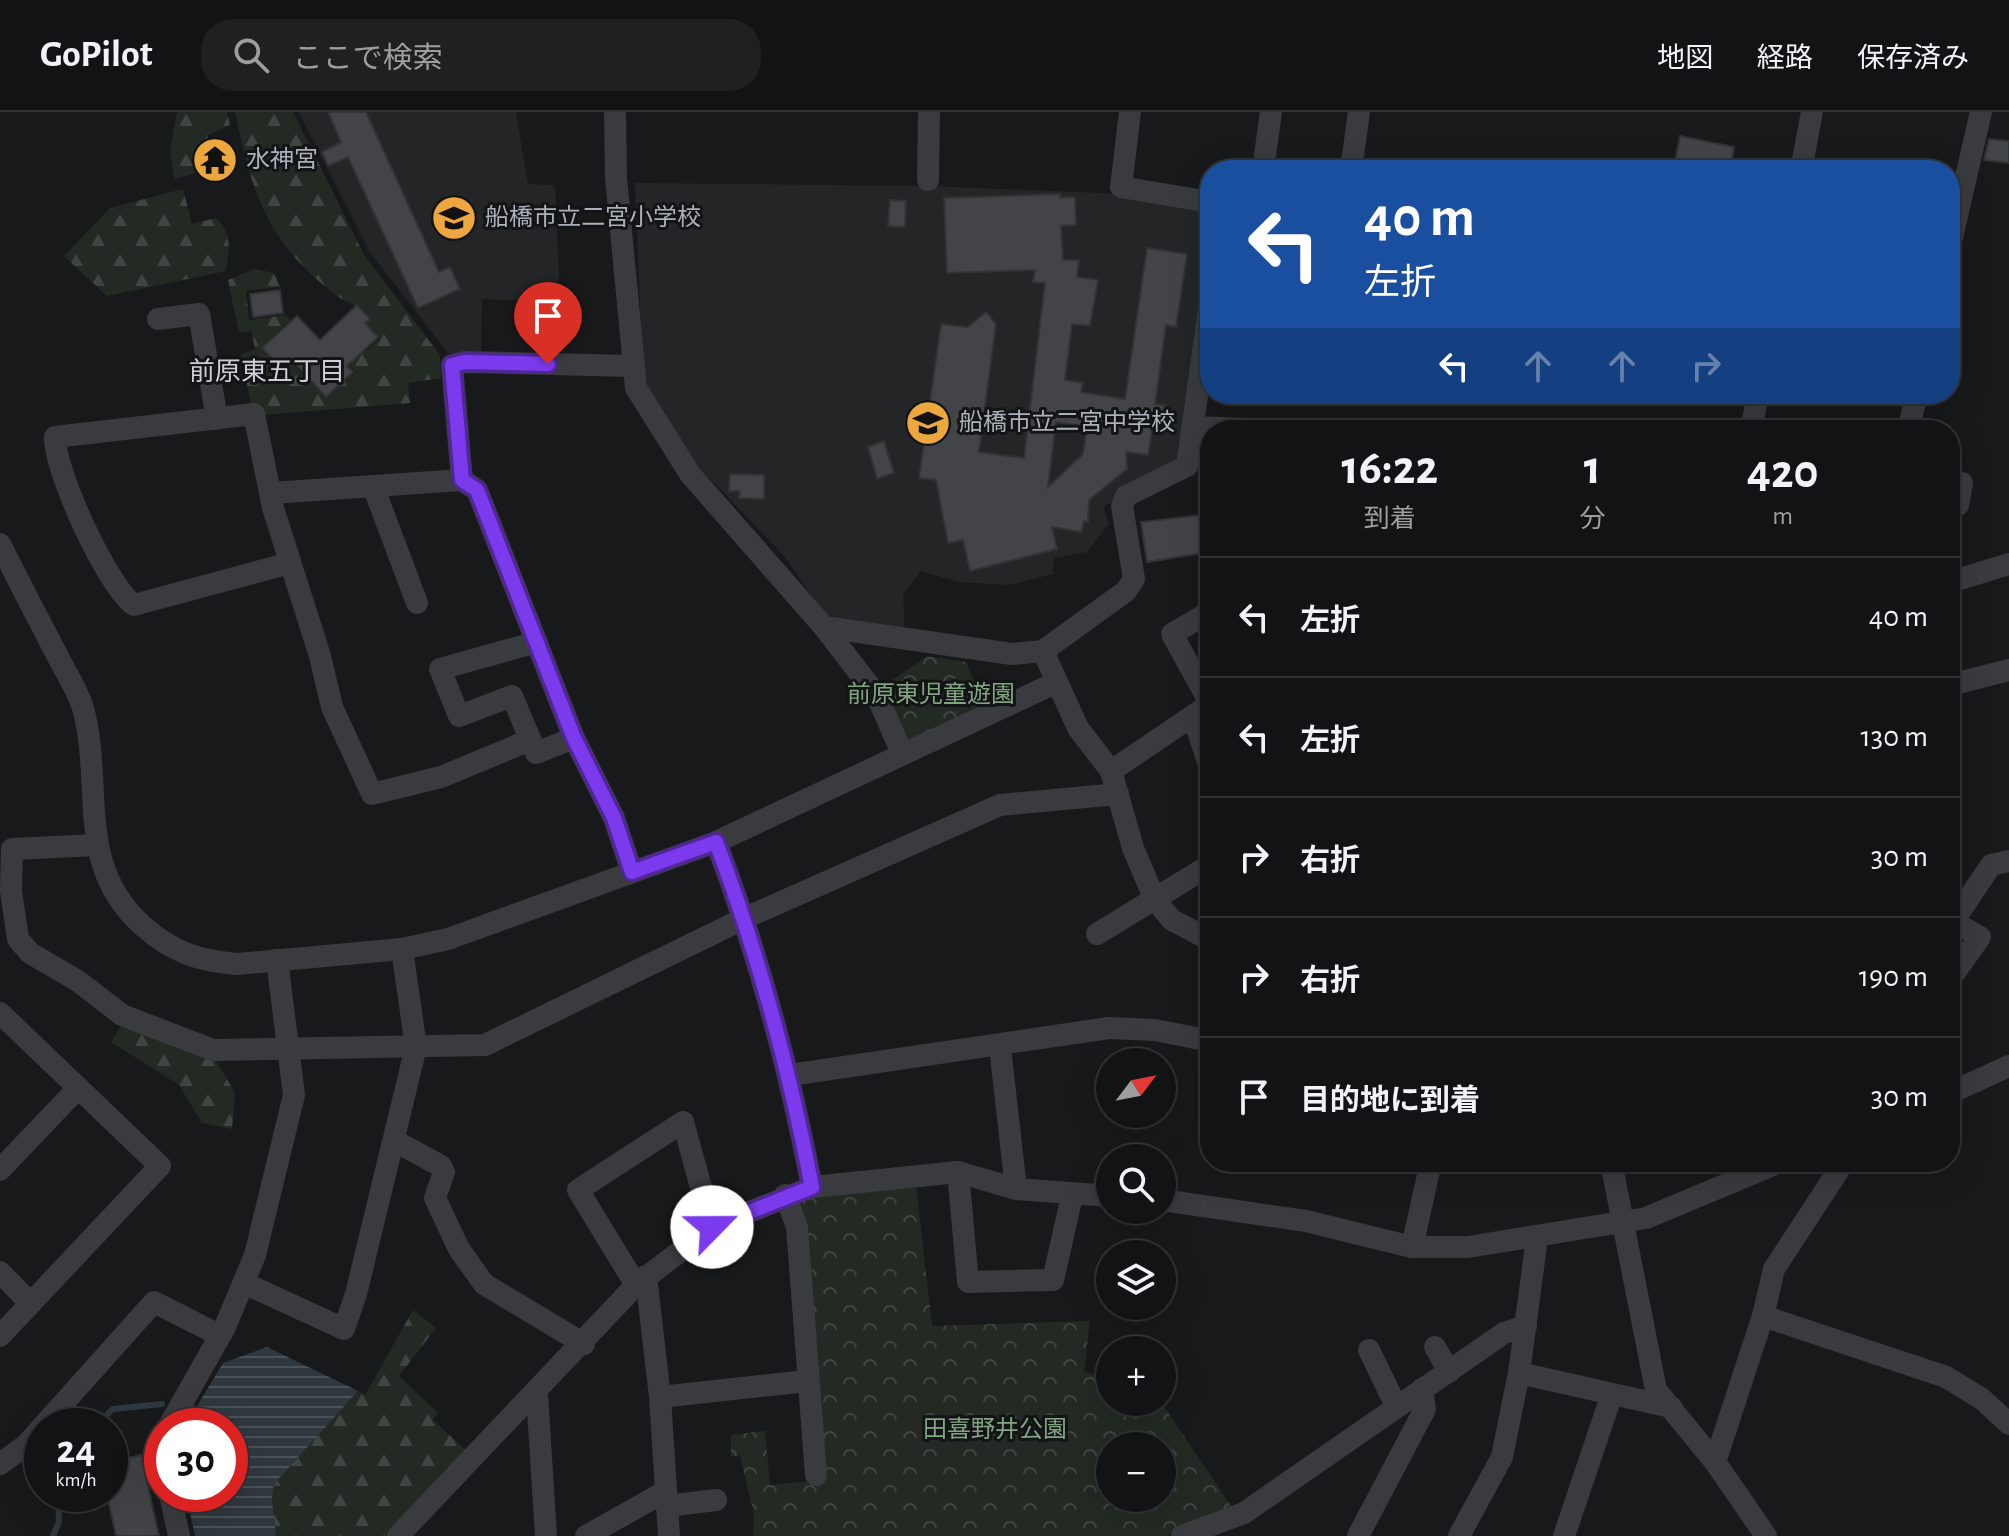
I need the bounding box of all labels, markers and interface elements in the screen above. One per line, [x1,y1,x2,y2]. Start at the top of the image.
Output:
search box [201,19,761,91]
icon: search [229,33,273,77]
text: GoPilot [40,36,153,74]
text: ここで検索 [293,44,443,74]
text: 地図 [1657,45,1713,73]
text: 経路 [1757,45,1813,73]
text: 保存済み [1857,45,1969,73]
temple icon: 水神宮 [191,136,239,184]
place label: 水神宮 [246,146,318,172]
text: 40 m [1364,190,1475,246]
icon: left [1232,192,1336,296]
school or university icon: 船橋市立二宮小学校 [430,194,478,242]
place label: 船橋市立二宮小学校 [485,204,701,230]
text: 左折 [1364,265,1436,301]
pin [514,282,582,364]
icon: arrive [526,294,570,338]
icon: left [1432,344,1476,388]
icon: ahead [1516,344,1560,388]
icon: ahead [1600,344,1644,388]
icon: right [1684,344,1728,388]
district label: 前原東五丁目 [189,358,345,385]
school or university icon: 船橋市立二宮中学校 [904,399,952,447]
place label: 船橋市立二宮中学校 [959,409,1175,435]
text: 16:22 [1341,445,1438,493]
text: 1 [1584,445,1601,493]
text: 420 [1747,449,1819,497]
text: m [1772,503,1793,529]
text: 到着 [1364,506,1416,532]
text: 分 [1579,506,1605,532]
icon: left [1232,595,1276,639]
text: 40 m [1869,602,1928,632]
text: 左折 [1300,606,1360,636]
park label: 前原東児童遊園 [847,681,1015,707]
icon: left [1232,715,1276,759]
text: 130 m [1861,722,1928,752]
text: 左折 [1300,726,1360,756]
icon: right [1232,835,1276,879]
text: 30 m [1871,842,1928,872]
text: 右折 [1300,846,1360,876]
icon: right [1232,955,1276,999]
text: 190 m [1859,962,1928,992]
text: 右折 [1300,966,1360,996]
north arrow [1096,1048,1176,1128]
map controls [1096,1048,1176,1512]
icon: arrive [1232,1075,1276,1119]
text: 30 m [1871,1082,1928,1112]
text: 目的地に到着 [1300,1086,1480,1116]
button: search [1096,1144,1176,1224]
position arrow [670,1185,754,1269]
button: layers [1096,1240,1176,1320]
button: + [1096,1336,1176,1416]
speed limit sign: 30 [144,1408,248,1512]
park label: 田喜野井公園 [923,1416,1067,1442]
text: 24 [57,1430,95,1470]
button: − [1096,1432,1176,1512]
text: km/h [55,1470,97,1490]

